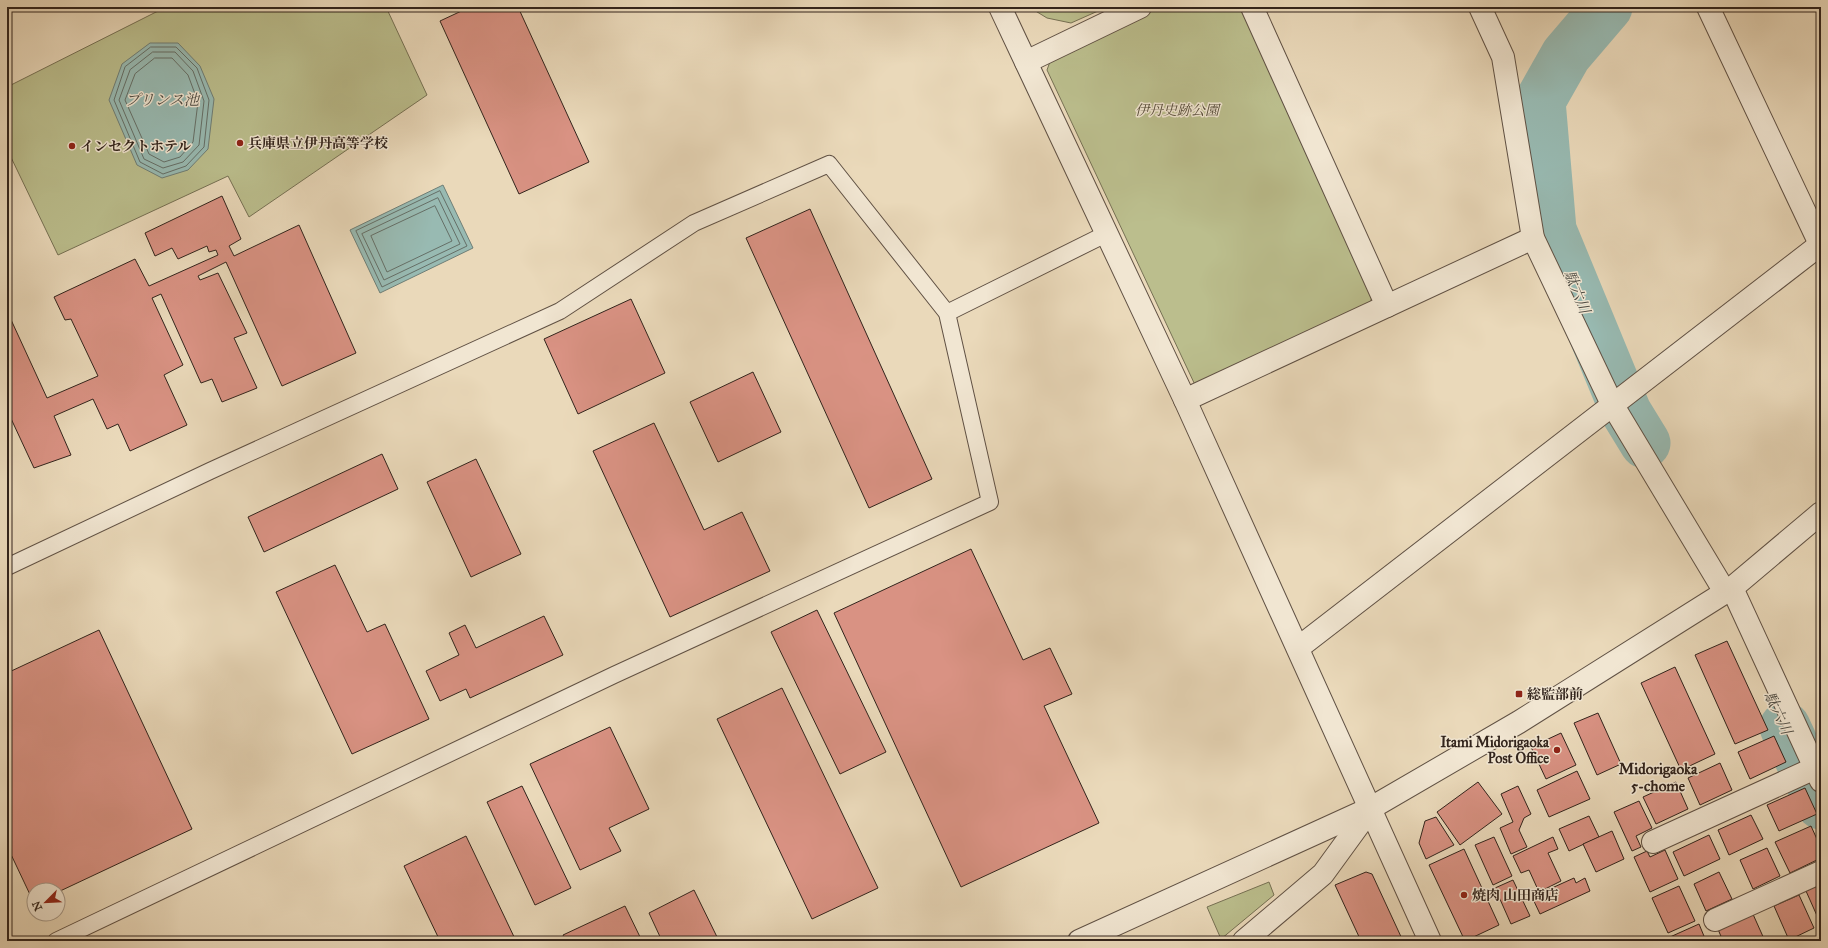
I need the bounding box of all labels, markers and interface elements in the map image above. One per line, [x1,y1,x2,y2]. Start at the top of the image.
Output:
water label: プリンス池 [125,91,201,109]
park label: 伊丹史跡公園 [1135,102,1221,119]
place label: 兵庫県立伊丹高等学校 [248,135,388,152]
place label: インセクトホテル [80,138,191,155]
marker: 兵庫県立伊丹高等学校 [235,138,245,148]
marker: インセクトホテル [67,141,77,151]
water label: 駄六川 [1560,268,1595,318]
place label: 総監部前 [1527,686,1583,703]
marker: 総監部前 [1514,689,1524,699]
water label: 駄六川 [1760,689,1797,739]
place label: Itami Midorigaoka Post Office [1440,734,1550,767]
marker: Itami Midorigaoka Post Office [1552,745,1562,755]
district label: Midorigaoka 5-chome [1619,760,1698,795]
north arrow [26,882,66,922]
place label: 焼肉 山田商店 [1472,887,1559,904]
marker: 焼肉 山田商店 [1459,890,1469,900]
text: N [29,898,45,913]

